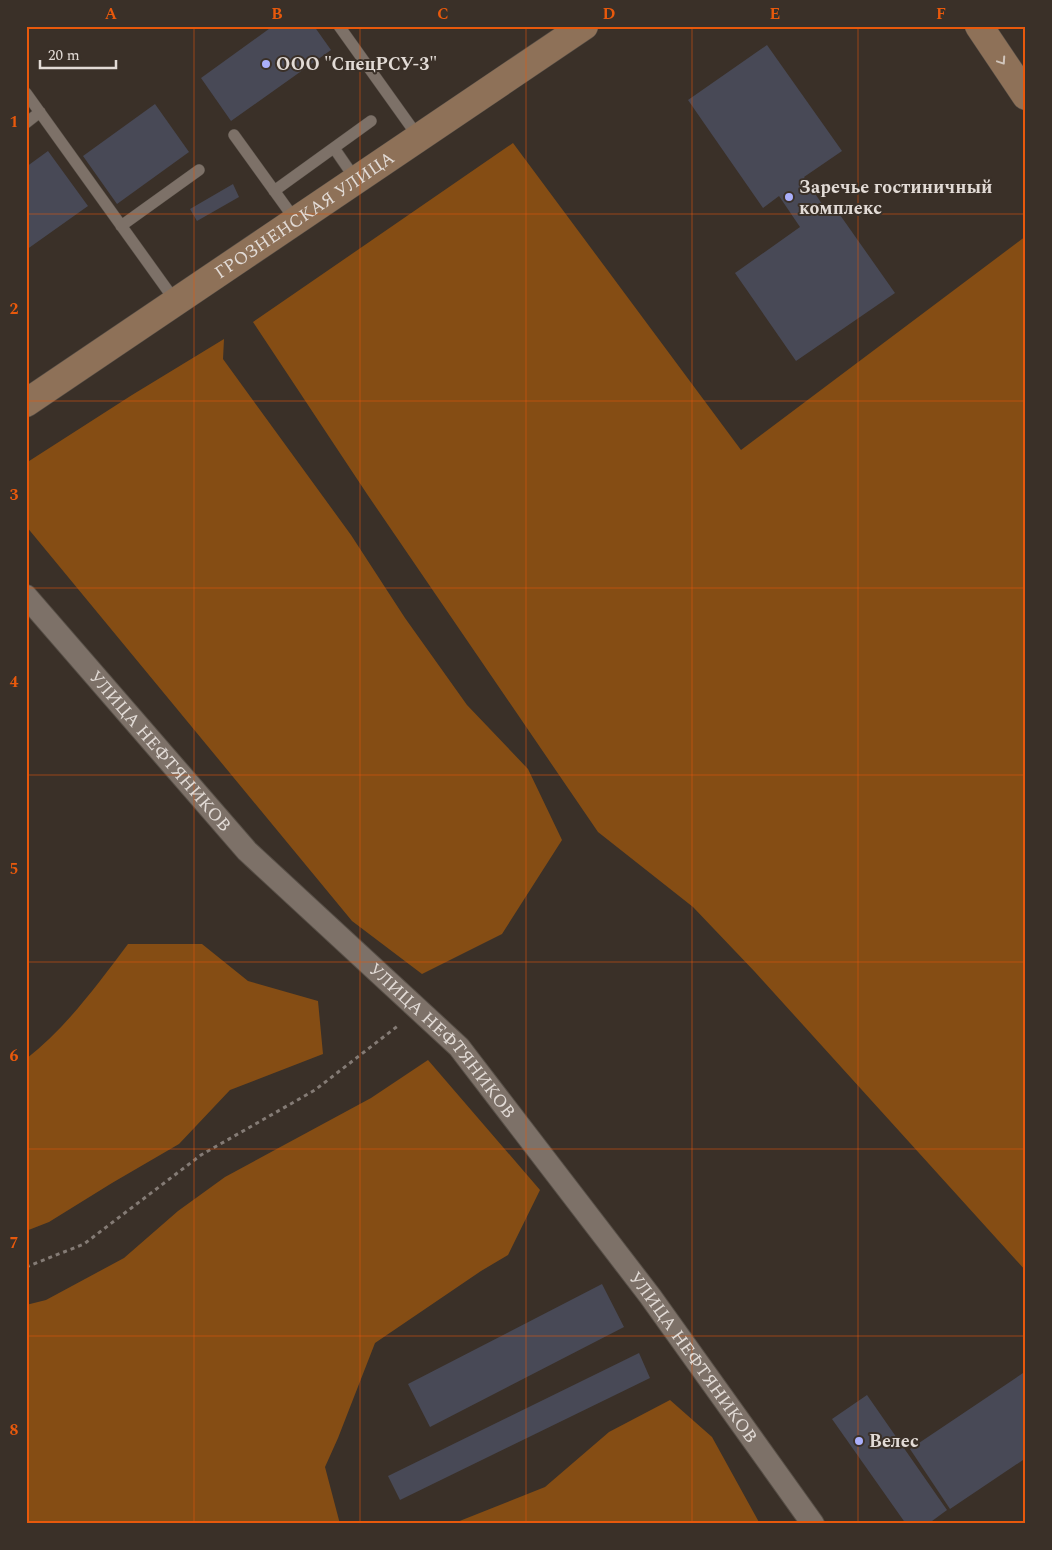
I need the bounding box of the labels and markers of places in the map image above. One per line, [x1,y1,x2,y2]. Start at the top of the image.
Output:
place label: ООО "СпецРСУ-3" [276,51,437,78]
marker: ООО "СпецРСУ-3" [260,58,272,70]
place label: Заречье гостиничный комплекс [799,174,993,222]
marker: Заречье гостиничный комплекс [783,191,795,203]
place label: Велес [869,1428,919,1455]
marker: Велес [853,1435,865,1447]

